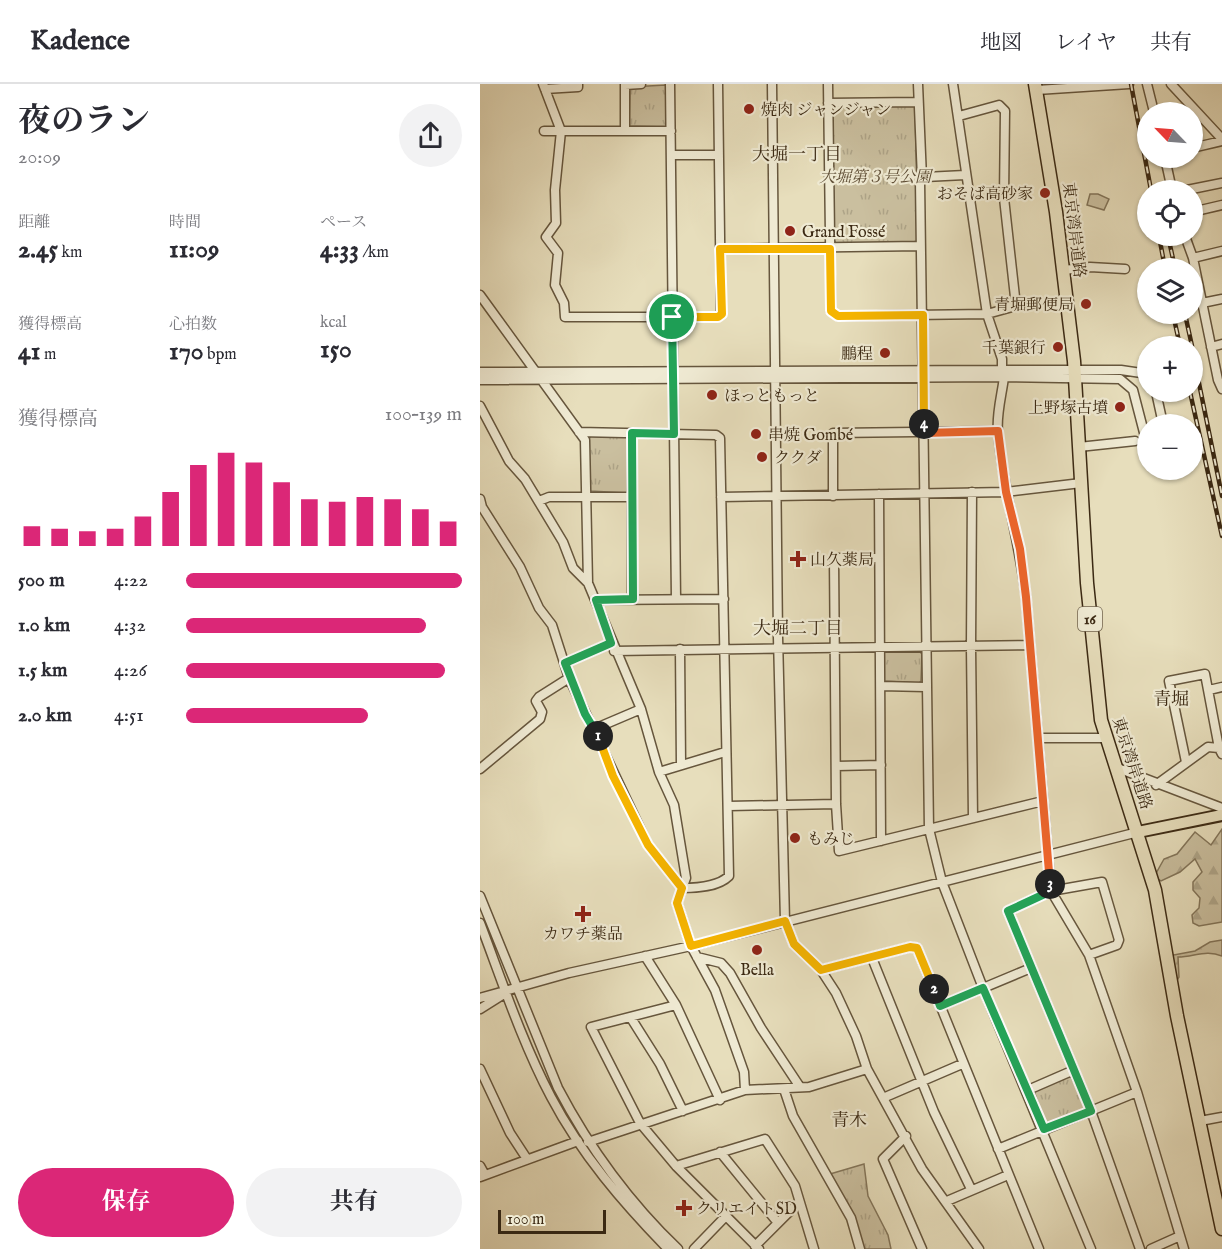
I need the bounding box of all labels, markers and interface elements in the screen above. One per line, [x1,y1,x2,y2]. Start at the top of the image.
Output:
text: Kadence [30,24,130,59]
text: 地図 [980,30,1022,57]
text: レイヤ [1055,30,1117,57]
text: 共有 [1150,30,1192,57]
text: 夜のラン [18,101,150,143]
place label: 焼肉 ジャンジャン [761,101,891,121]
marker: 焼肉 ジャンジャン [742,102,756,116]
north arrow [1137,102,1203,168]
map controls [1137,102,1203,480]
button: share [399,104,462,167]
district label: 大堀一丁目 [752,144,842,167]
text: 20:09 [18,145,61,170]
park label: 大堀第３号公園 [819,168,934,188]
button: locate [1137,180,1203,246]
street label: 東京湾岸道路 [1057,181,1089,279]
place label: おそば高砂家 [937,185,1033,205]
marker: おそば高砂家 [1038,186,1052,200]
text: 距離 [18,213,50,233]
text: 時間 [169,213,201,233]
text: ペース [320,213,367,233]
place label: Grand Fossé [802,223,885,243]
marker: Grand Fossé [783,224,797,238]
text: 2.45 [18,233,58,266]
text: 11:09 [169,233,219,266]
text: 4:33 [320,233,359,266]
text: km [58,243,82,263]
text: /km [359,243,389,263]
button: layers [1137,258,1203,324]
pin [646,291,697,342]
place label: 青堀郵便局 [994,296,1074,316]
marker: 青堀郵便局 [1079,297,1093,311]
icon: arrive [655,300,688,333]
text: kcal [320,313,347,333]
text: 獲得標高 [18,315,82,335]
text: 心拍数 [169,315,217,335]
text: 150 [320,333,352,366]
text: 41 [18,335,40,368]
text: 170 [169,335,204,368]
button: + [1137,336,1203,402]
place label: 千葉銀行 [982,339,1046,359]
marker: 千葉銀行 [1051,340,1065,354]
text: m [40,345,56,365]
text: bpm [204,345,237,365]
place label: 鵬程 [841,345,873,365]
marker: 鵬程 [878,346,892,360]
place label: ほっともっと [724,387,820,407]
marker: ほっともっと [705,388,719,402]
place label: 上野塚古墳 [1028,399,1108,419]
marker: 上野塚古墳 [1113,400,1127,414]
text: 100–139 m [385,402,462,427]
text: 獲得標高 [18,407,98,432]
pin: 4 [909,409,939,439]
text: 4 [920,414,928,434]
button: − [1137,414,1203,480]
place label: 串焼 Gombé [768,426,853,446]
marker: 串焼 Gombé [749,427,763,441]
place label: ククダ [774,449,822,469]
marker: ククダ [755,450,769,464]
place label: 山久薬局 [810,551,874,571]
marker: 山久薬局 [791,552,805,566]
text: 500 m [18,568,65,593]
text: 4:22 [114,568,148,593]
road number: 16 [1078,607,1102,631]
text: 1.0 km [18,613,70,638]
text: 4:32 [114,613,146,638]
district label: 大堀二丁目 [753,618,843,641]
text: 1.5 km [18,658,68,683]
text: 4:26 [114,658,147,683]
district label: 青堀 [1153,689,1189,712]
text: 2.0 km [18,703,72,728]
text: 4:51 [114,703,144,728]
street label: 東京湾岸道路 [1107,715,1155,812]
pin: 1 [583,721,613,751]
text: 1 [595,726,601,746]
place label: もみじ [807,830,855,850]
marker: もみじ [788,831,802,845]
pin: 3 [1035,869,1065,899]
text: 3 [1047,874,1053,894]
marker: カワチ薬品 [576,907,590,921]
place label: カワチ薬品 [543,925,623,945]
marker: Bella [750,943,764,957]
place label: Bella [740,961,774,981]
pin: 2 [919,974,949,1004]
text: 2 [930,979,938,999]
district label: 青木 [831,1110,867,1133]
button: 保存 [18,1168,234,1237]
button: 共有 [246,1168,462,1237]
place label: クリエイトSD [696,1200,797,1220]
marker: クリエイトSD [677,1201,691,1215]
scale bar [498,1207,606,1234]
text: 100 m [507,1210,544,1230]

